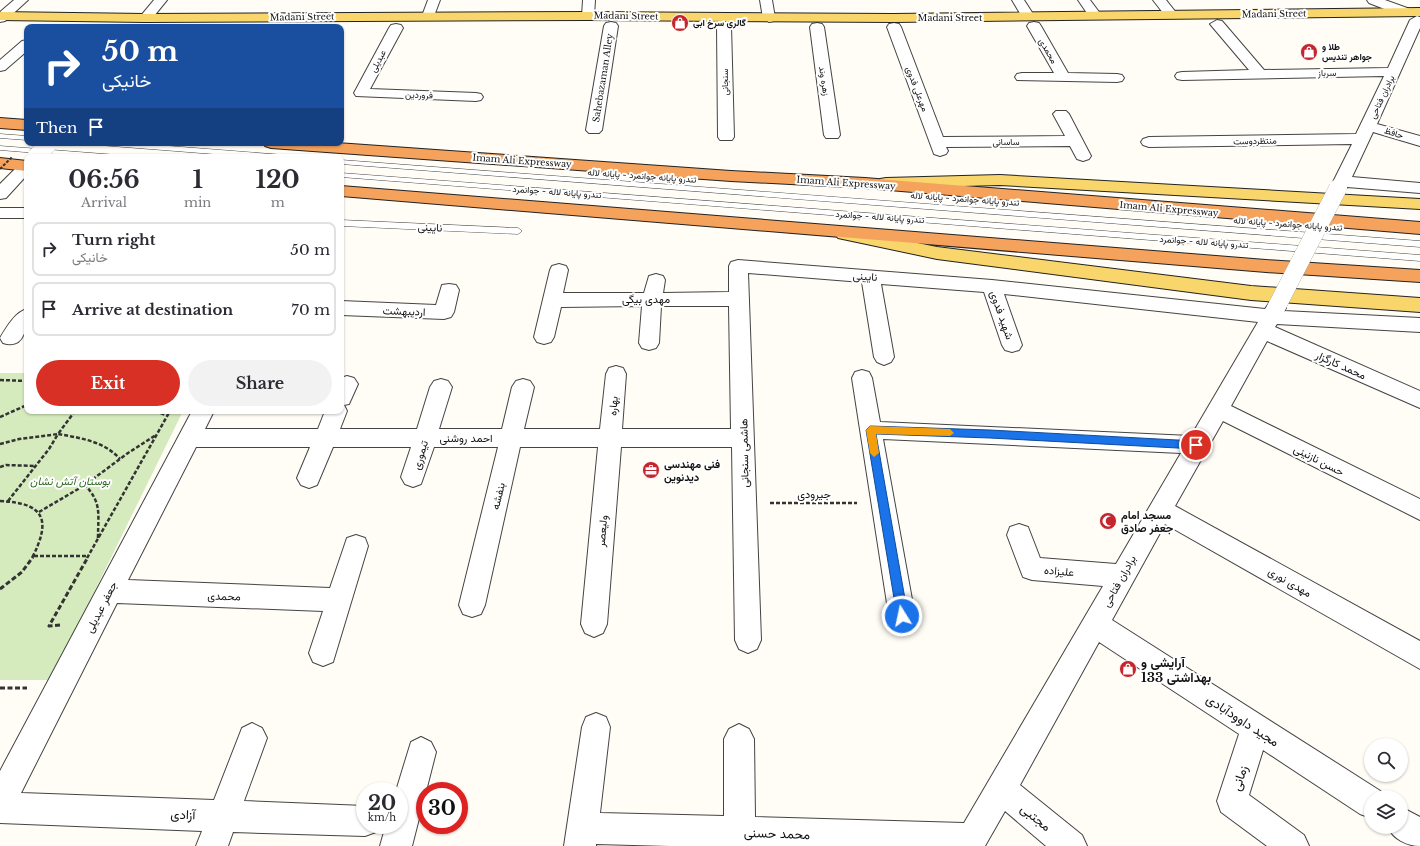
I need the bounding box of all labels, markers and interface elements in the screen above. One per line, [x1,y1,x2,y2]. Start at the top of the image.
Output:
street label: Madani Street [1242,7,1307,20]
street label: Madani Street [594,9,659,22]
street label: Madani Street [270,10,335,23]
street label: Madani Street [918,12,983,23]
shop icon: گالری سرخ ابی [670,13,690,33]
place label: گالری سرخ ابی [693,17,746,30]
street label: Sahebazaman Alley [590,33,615,123]
text: 50 m [102,34,178,69]
street label: محمدی [1037,36,1060,65]
icon: right [36,40,88,92]
place label: طلا و جواهر تندیس [1322,41,1372,63]
shop icon: طلا و جواهر تندیس [1299,42,1319,62]
street label: عبدیلی [367,47,388,74]
street label: مهرعلی فدوی [903,65,931,113]
street label: زهره وند [816,66,832,96]
street label: سرباز [1317,67,1336,79]
street label: سنجانی [719,68,730,96]
text: خانیکی [102,70,151,92]
street label: برادران فتاحی [1367,73,1397,121]
street label: فروردین [405,89,433,101]
icon: arrive [85,116,107,138]
text: Then [36,118,77,137]
street label: حافظ [1383,124,1405,141]
street label: منتظردوست [1233,135,1277,147]
street label: ساسانی [992,136,1020,147]
street label: Imam Ali Expressway [472,152,572,169]
text: 06:56 [68,165,140,194]
text: 1 [192,165,203,194]
text: 120 [256,165,300,194]
street label: تندرو پایانه جوانمرد - پایانه لاله [587,166,697,186]
street label: Imam Ali Expressway [796,174,896,191]
street label: تندرو پایانه لاله - جوانمرد [512,183,602,201]
street label: تندرو پایانه جوانمرد - پایانه لاله [910,189,1020,209]
text: Arrival [81,194,127,211]
text: min [184,194,211,211]
text: m [271,194,285,211]
street label: Imam Ali Expressway [1119,199,1219,218]
street label: تندرو پایانه لاله - جوانمرد [835,208,925,226]
street label: تندرو پایانه جوانمرد - پایانه لاله [1233,214,1343,234]
street label: نایینی [417,219,443,235]
text: Turn right [72,230,155,249]
street label: تندرو پایانه لاله - جوانمرد [1159,233,1249,251]
icon: right [38,238,60,260]
text: 50 m [290,240,330,259]
text: خانیکی [72,249,108,266]
street label: نایینی [852,268,878,284]
street label: شهید فدوی [987,289,1017,342]
street label: مهدی بیگی [622,292,670,306]
icon: arrive [38,298,60,320]
text: Arrive at destination [72,300,233,319]
text: 70 m [291,300,330,319]
street label: اردیبهشت [382,303,426,319]
street label: محمد کارگزار [1313,347,1369,382]
button: Exit [36,360,180,406]
button: Share [188,360,332,406]
street label: بهاره [605,396,621,416]
street label: هاشمی سنجانی [736,418,752,488]
pin [1179,428,1213,462]
street label: احمد روشنی [439,431,493,445]
icon: arrive [1185,434,1207,456]
street label: تیموری [409,438,431,471]
street label: حسن نازنینی [1291,441,1347,479]
place label: فنی مهندسی دیدنوین [664,457,720,484]
office icon: فنی مهندسی دیدنوین [641,460,661,480]
park label: بوستان آتش نشان [30,474,111,488]
street label: بنفشه [488,481,508,511]
street label: جیرودی [797,487,831,501]
place label: مسجد امام جعفر صادق [1121,508,1174,535]
mosque icon: مسجد امام جعفر صادق [1098,511,1118,531]
street label: ولیعصر [594,514,610,549]
street label: برادران فتاحی [1099,553,1139,609]
street label: علیزاده [1043,563,1075,579]
street label: مهدی نوری [1266,564,1314,600]
street label: جعفر عبدیلی [82,579,120,635]
street label: محمدی [207,588,241,604]
position arrow [881,595,923,637]
place label: آرایشی و بهداشتی 133 [1141,654,1211,686]
shop icon: آرایشی و بهداشتی 133 [1118,659,1138,679]
street label: مجید داوودآبادی [1203,690,1283,750]
map controls [1364,738,1408,834]
button: search [1364,738,1408,782]
street label: زمانی [1227,763,1252,793]
speed limit sign: 30 [416,782,468,834]
button: layers [1364,790,1408,834]
text: 20 [368,791,396,815]
street label: مجتبی [1017,800,1055,835]
street label: آزادی [170,806,197,823]
text: km/h [368,811,396,824]
street label: محمد حسنی [744,824,811,843]

